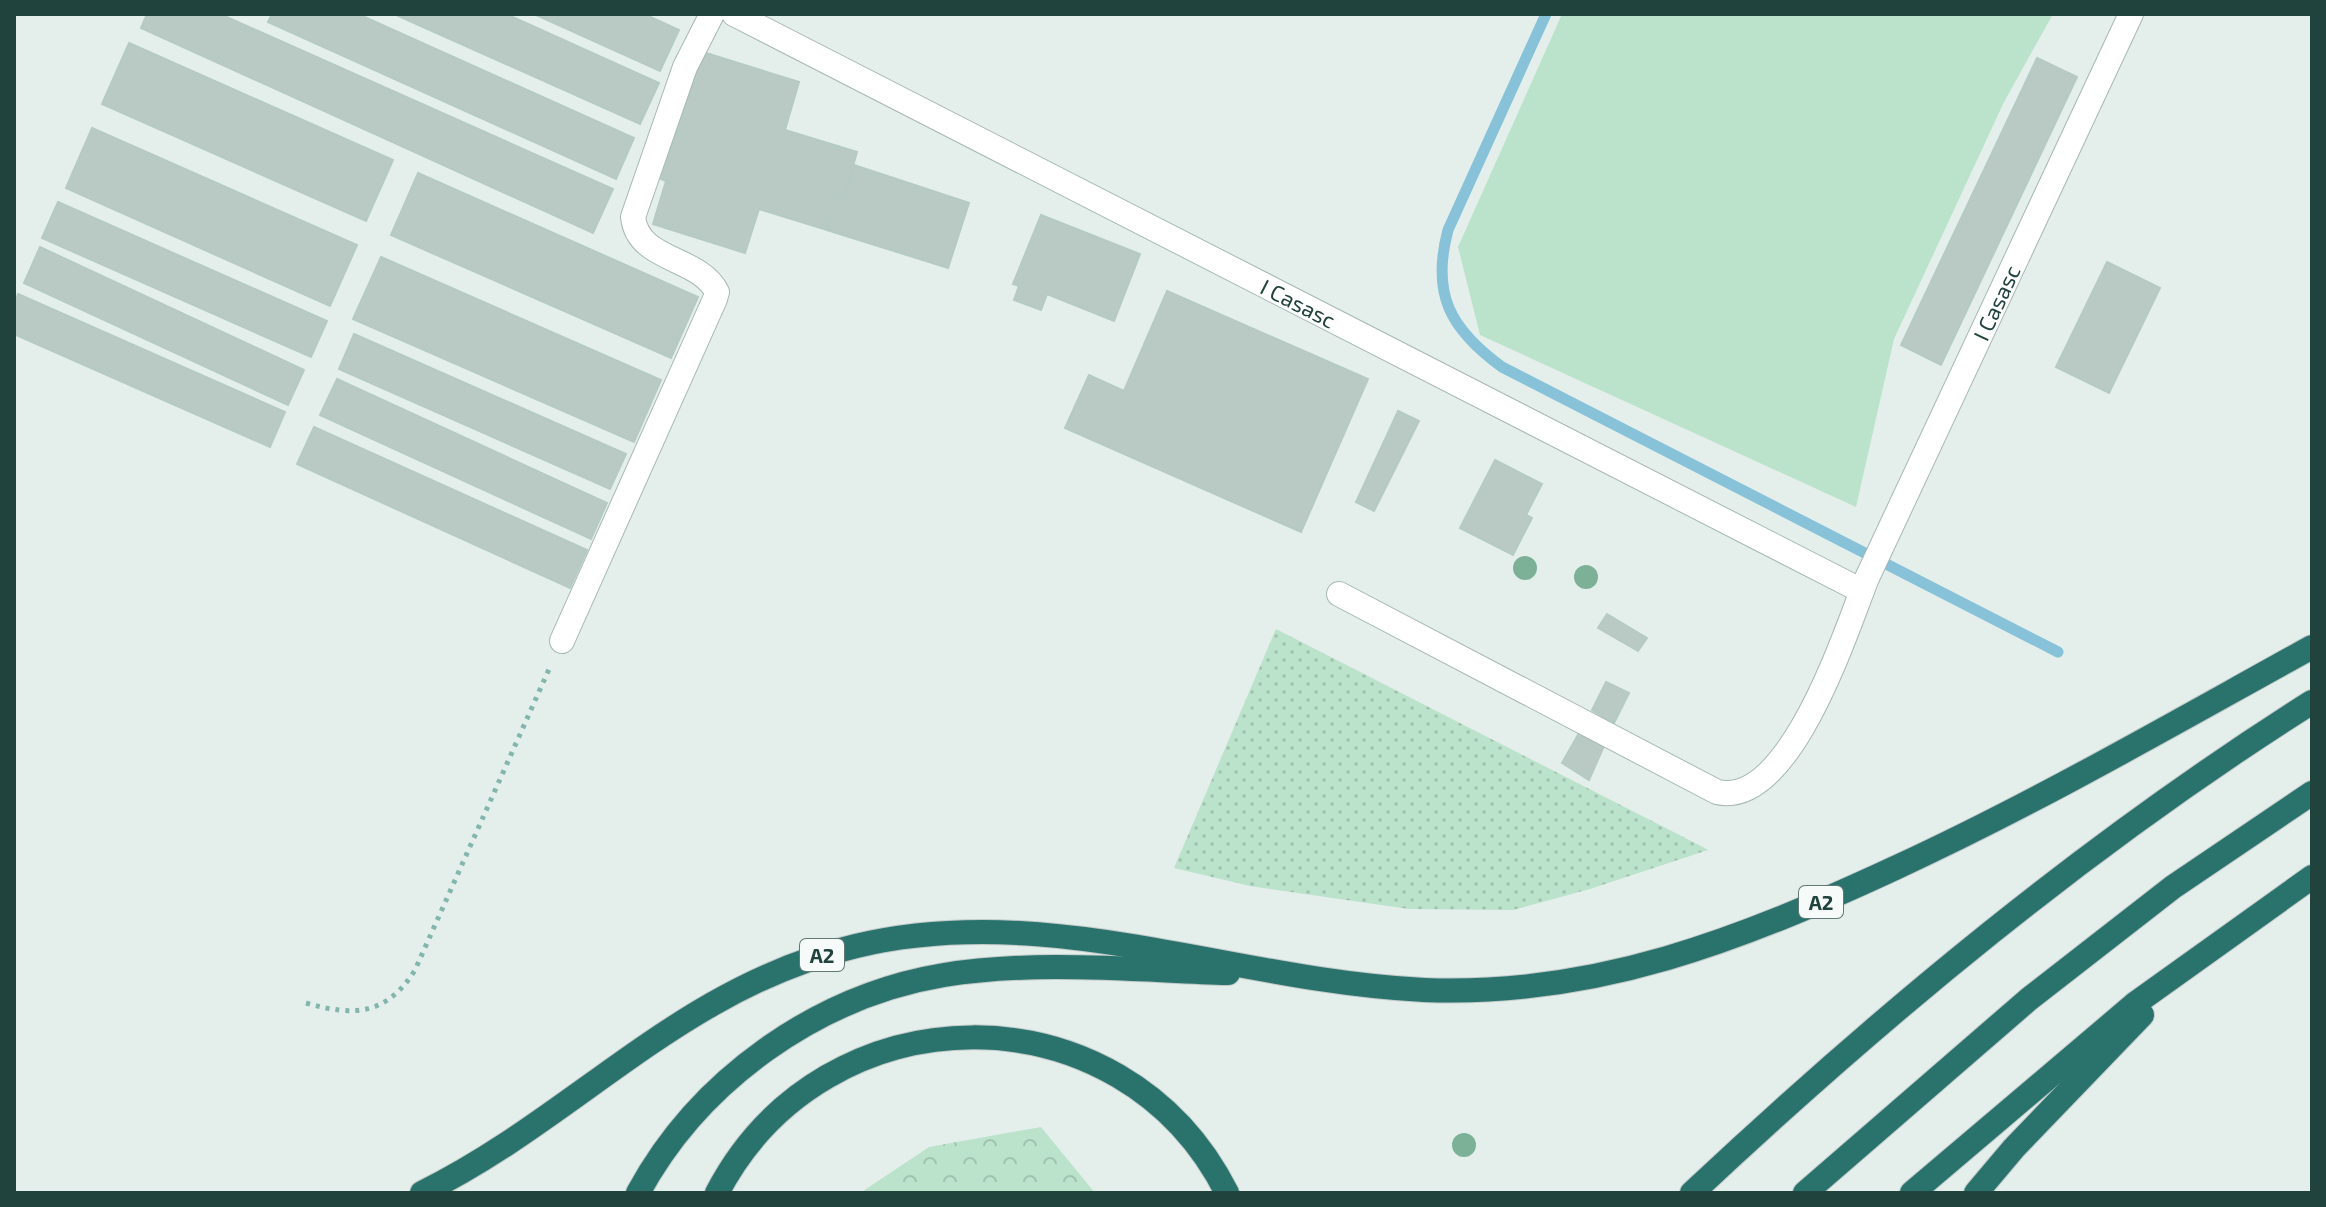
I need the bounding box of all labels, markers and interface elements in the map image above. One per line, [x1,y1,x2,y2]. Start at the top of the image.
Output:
street label: I Casasc [1967,261,2025,345]
street label: I Casasc [1257,273,1340,333]
road number: A2 [1799,886,1843,918]
road number: A2 [800,939,844,971]

